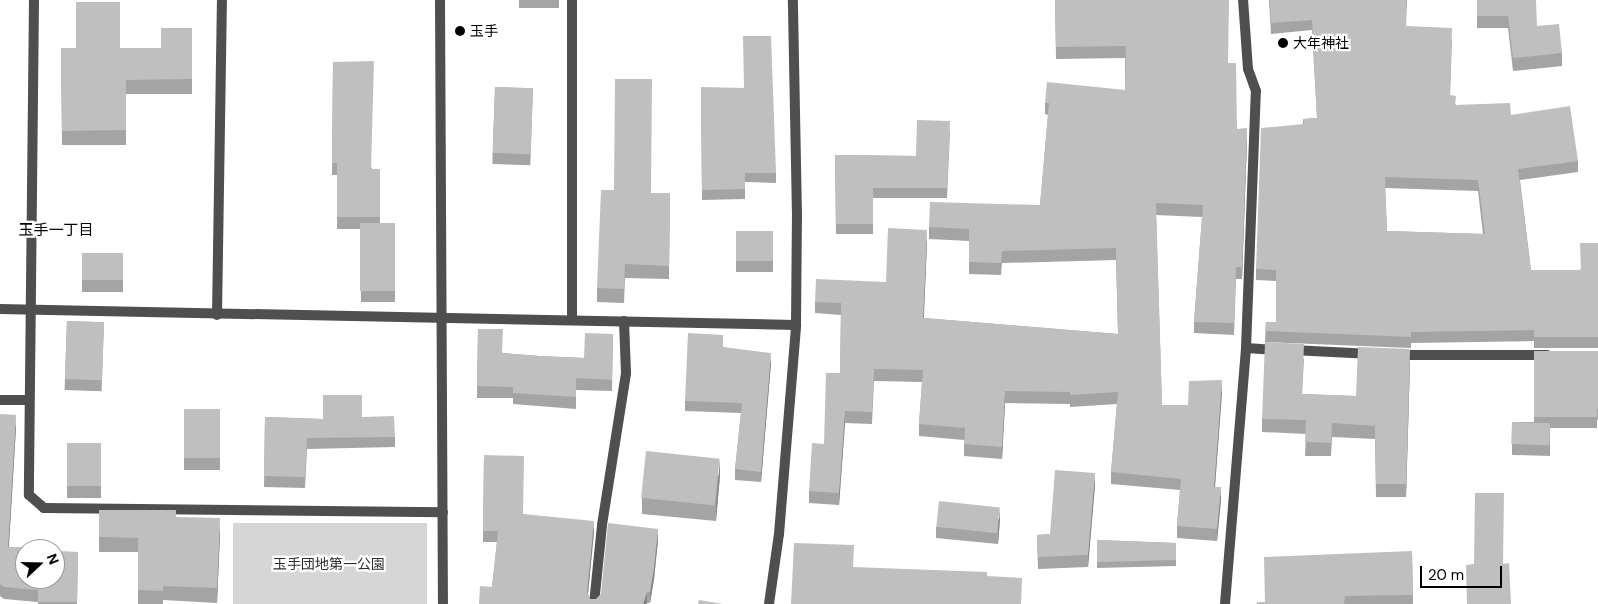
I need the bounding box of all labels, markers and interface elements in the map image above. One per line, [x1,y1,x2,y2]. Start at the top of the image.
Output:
place label: 玉手 [470,23,498,39]
marker: 玉手 [454,25,466,37]
place label: 大年神社 [1293,35,1349,51]
marker: 大年神社 [1277,37,1289,49]
district label: 玉手一丁目 [19,222,93,240]
north arrow [15,539,65,589]
text: N [43,551,63,567]
park label: 玉手団地第一公園 [273,556,385,572]
scale bar [1423,556,1506,588]
text: 20 m [1428,565,1464,585]

